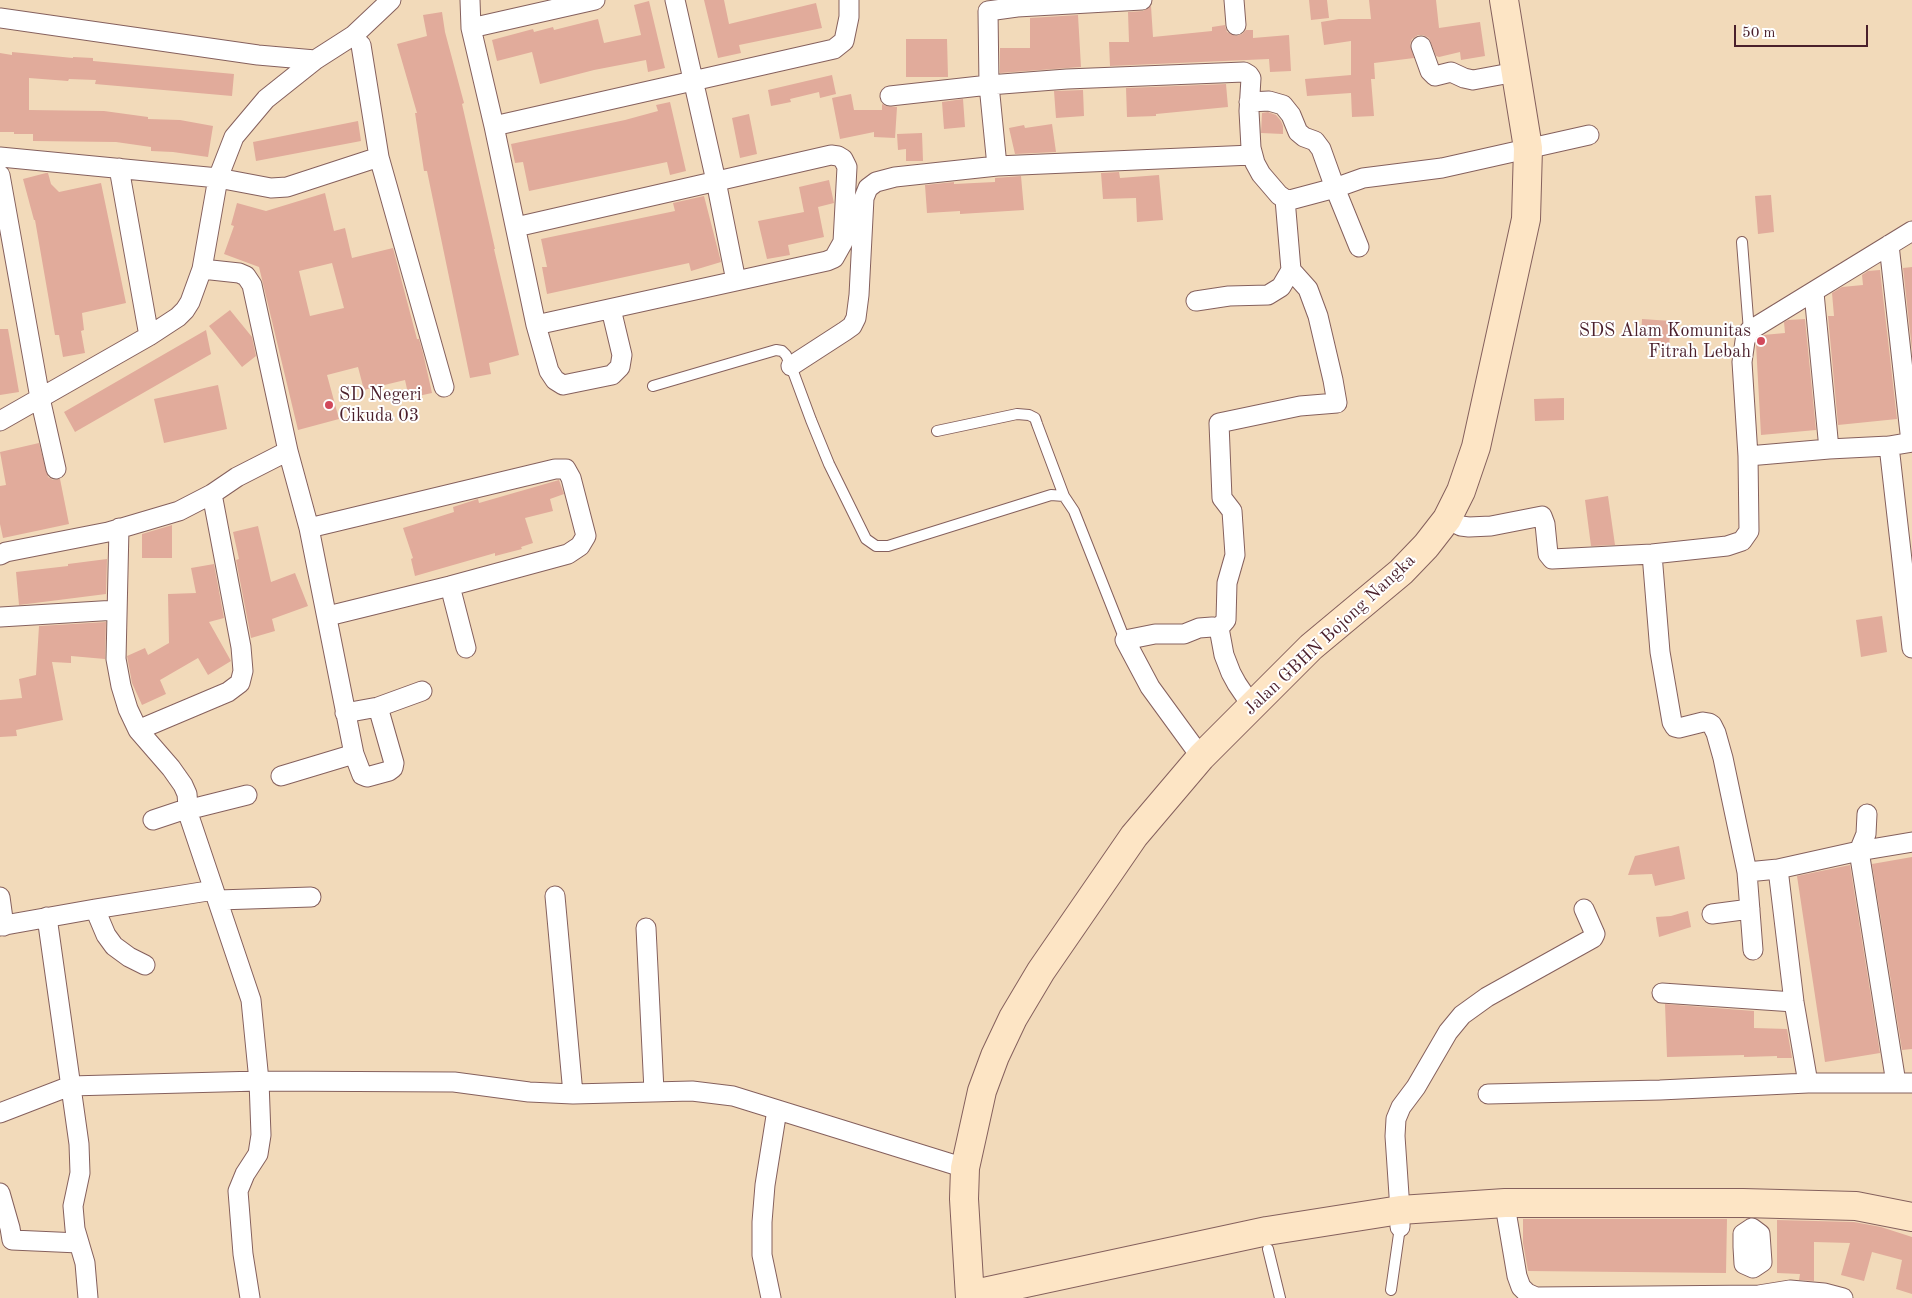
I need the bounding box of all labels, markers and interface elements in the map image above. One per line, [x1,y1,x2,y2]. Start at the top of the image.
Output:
scale bar [1737,15,1871,47]
text: 50 m [1742,26,1776,41]
place label: SDS Alam Komunitas Fitrah Lebah [1579,320,1751,362]
marker: SDS Alam Komunitas Fitrah Lebah [1755,335,1767,347]
place label: SD Negeri Cikuda 03 [339,384,422,426]
marker: SD Negeri Cikuda 03 [323,399,335,411]
street label: Jalan GBHN Bojong Nangka [1240,550,1420,720]

